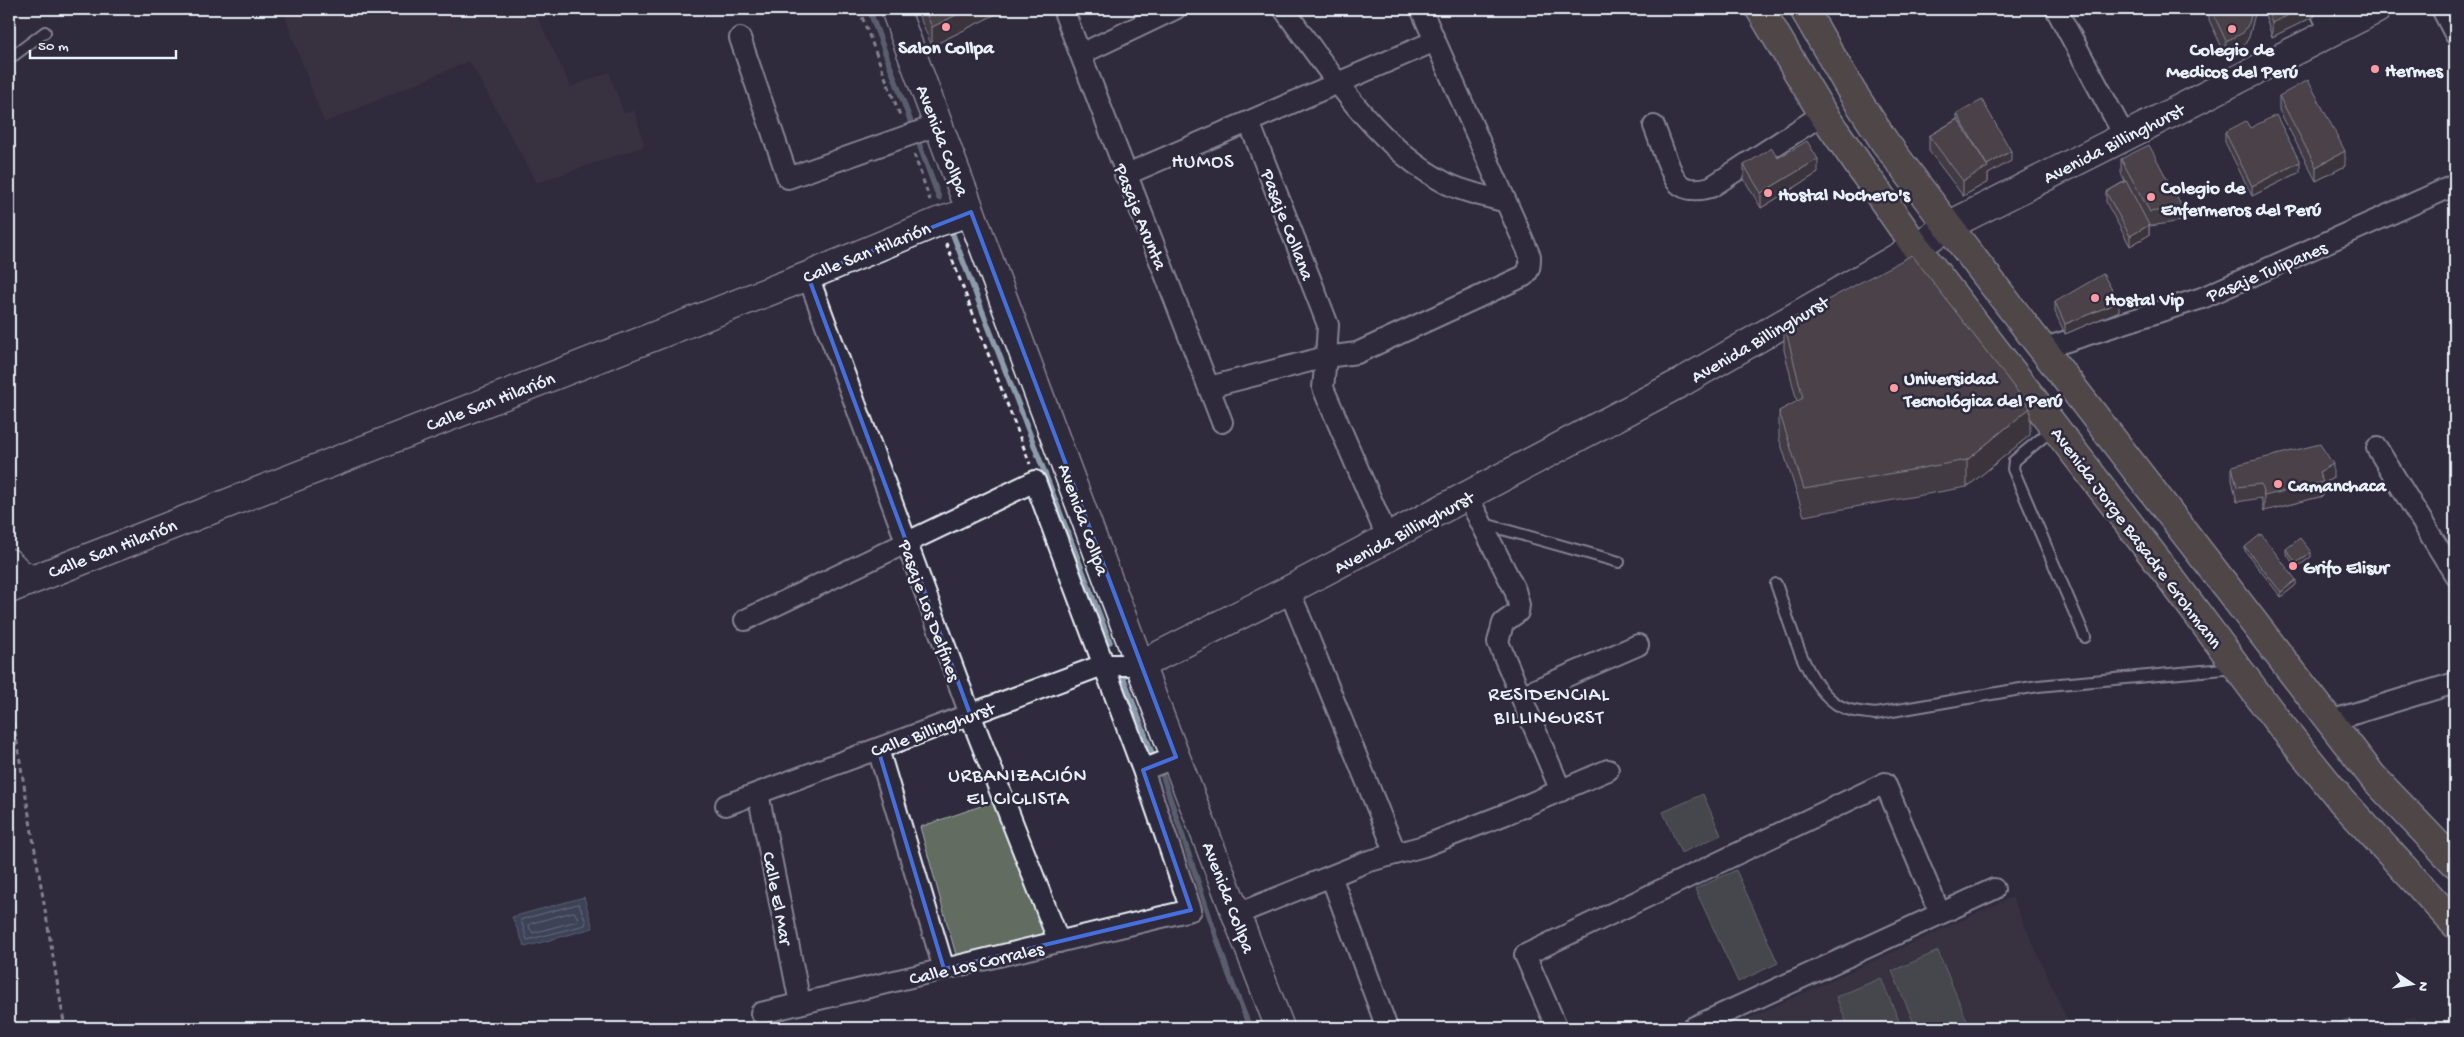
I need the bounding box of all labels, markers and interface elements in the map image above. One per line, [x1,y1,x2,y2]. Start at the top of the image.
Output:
marker: Salon Collpa [940,21,952,33]
marker: Colegio de Medicos del Perú [2226,23,2238,35]
scale bar [30,28,176,60]
text: 50 m [38,38,69,56]
place label: Salon Collpa [898,38,995,61]
place label: Colegio de Medicos del Perú [2166,40,2298,85]
place label: Hermes [2385,61,2444,84]
marker: Hermes [2369,63,2381,75]
street label: Avenida Collpa [909,82,973,201]
street label: Avenida Billinghurst [2040,99,2191,191]
district label: HUMOS [1171,152,1235,175]
street label: Pasaje Arunta [1107,160,1171,275]
street label: Pasaje Collana [1254,166,1318,285]
place label: Colegio de Enfermeros del Perú [2160,178,2321,223]
place label: Hostal Nochero's [1778,185,1911,208]
marker: Hostal Nochero's [1762,187,1774,199]
marker: Colegio de Enfermeros del Perú [2145,191,2157,203]
street label: Calle San Hilarión [800,218,935,290]
street label: Pasaje Tulipanes [2203,237,2332,309]
place label: Hostal Vip [2105,290,2184,313]
street label: Avenida Billinghurst [1688,291,1836,390]
marker: Hostal Vip [2089,292,2101,304]
street label: Calle San Hilarión [424,368,559,438]
place label: Universidad Tecnológica del Perú [1902,369,2063,414]
marker: Universidad Tecnológica del Perú [1888,382,1900,394]
street label: Avenida Jorge Basadre Grohmann [2044,424,2226,654]
street label: Avenida Collpa [1051,461,1113,581]
place label: Camanchaca [2287,476,2388,499]
marker: Camanchaca [2272,478,2284,490]
street label: Avenida Billinghurst [1331,486,1481,581]
street label: Calle San Hilarión [46,515,181,585]
street label: Pasaje Los Delfines [891,536,964,686]
place label: Grifo Elisur [2303,558,2391,581]
marker: Grifo Elisur [2287,560,2299,572]
district label: RESIDENCIAL BILLINGURST [1488,685,1610,731]
street label: Calle Billinghurst [868,697,1000,764]
district label: URBANIZACIÓN EL CICLISTA [948,766,1088,812]
street label: Avenida Collpa [1195,839,1259,958]
street label: Calle El Mar [755,850,796,949]
street label: Calle Los Corrales [907,939,1047,992]
north arrow [2386,960,2436,1010]
text: N [2413,980,2432,992]

